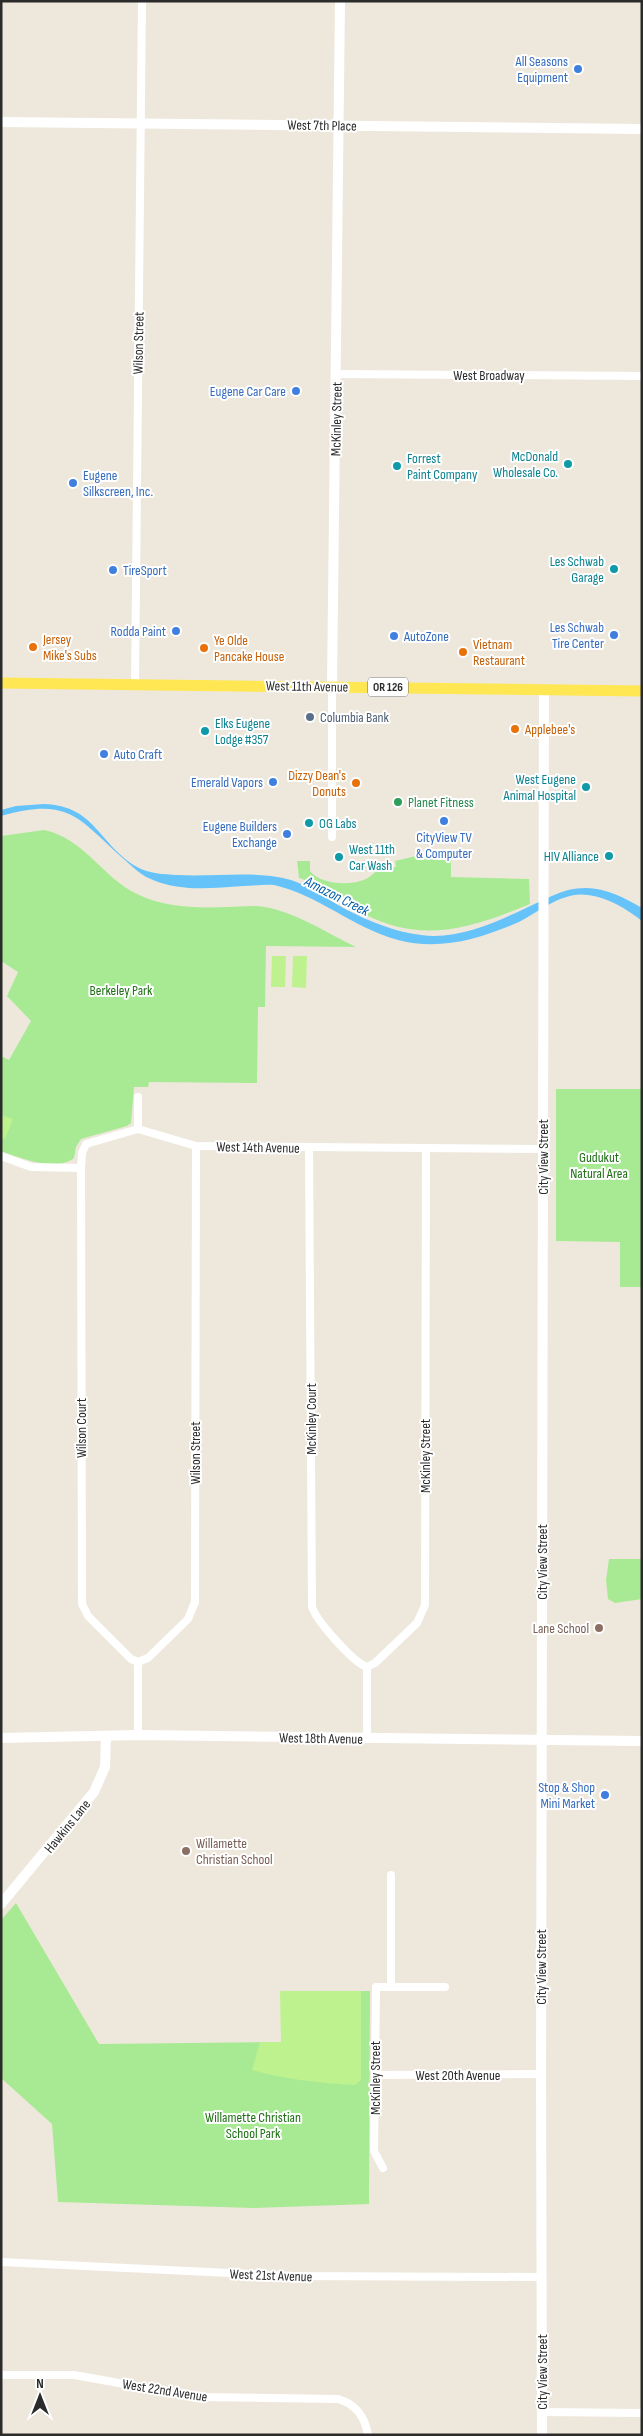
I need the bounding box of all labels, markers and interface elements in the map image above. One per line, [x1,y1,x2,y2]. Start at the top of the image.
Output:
place label: All Seasons Equipment [515,53,568,86]
marker: All Seasons Equipment [572,63,584,75]
street label: West 7th Place [287,116,357,135]
street label: Wilson Street [129,311,148,375]
street label: West Broadway [453,367,525,384]
street label: McKinley Street [327,382,346,456]
place label: Eugene Car Care [210,383,286,400]
marker: Eugene Car Care [290,385,302,397]
place label: McDonald Wholesale Co. [493,448,558,481]
place label: Forrest Paint Company [407,450,478,483]
marker: McDonald Wholesale Co. [562,458,574,470]
marker: Forrest Paint Company [391,460,403,472]
place label: Eugene Silkscreen, Inc. [83,467,153,500]
marker: Eugene Silkscreen, Inc. [67,477,79,489]
place label: Les Schwab Garage [550,553,604,586]
place label: TireSport [123,562,167,579]
marker: Les Schwab Garage [608,563,620,575]
marker: TireSport [107,564,119,576]
place label: Les Schwab Tire Center [550,619,604,652]
place label: Rodda Paint [111,623,166,640]
marker: Rodda Paint [170,625,182,637]
place label: AutoZone [403,628,449,645]
marker: Les Schwab Tire Center [608,629,620,641]
marker: AutoZone [388,630,400,642]
place label: Jersey Mike's Subs [42,631,97,664]
place label: Ye Olde Pancake House [214,632,284,665]
place label: Vietnam Restaurant [473,636,525,669]
marker: Jersey Mike's Subs [27,641,39,653]
marker: Ye Olde Pancake House [198,642,210,654]
marker: Vietnam Restaurant [457,646,469,658]
street label: West 11th Avenue [266,677,348,696]
road number: OR 126 [368,678,408,696]
place label: Columbia Bank [320,709,390,726]
marker: Columbia Bank [304,711,316,723]
place label: Elks Eugene Lodge #357 [215,715,270,748]
place label: Applebee's [524,721,575,738]
marker: Applebee's [509,723,521,735]
marker: Elks Eugene Lodge #357 [199,725,211,737]
place label: Auto Craft [113,746,162,763]
marker: Auto Craft [98,748,110,760]
place label: Dizzy Dean's Donuts [288,767,346,800]
place label: West Eugene Animal Hospital [502,771,576,804]
place label: Emerald Vapors [191,774,263,791]
marker: Emerald Vapors [267,776,279,788]
marker: Dizzy Dean's Donuts [350,777,362,789]
marker: West Eugene Animal Hospital [580,781,592,793]
place label: Planet Fitness [408,794,474,811]
marker: Planet Fitness [392,796,404,808]
place label: OG Labs [319,815,357,832]
marker: CityView TV & Computer [438,815,450,827]
marker: OG Labs [303,817,315,829]
place label: Eugene Builders Exchange [203,818,277,851]
marker: Eugene Builders Exchange [281,828,293,840]
place label: CityView TV & Computer [416,829,473,862]
place label: West 11th Car Wash [349,841,395,874]
place label: HIV Alliance [544,848,599,865]
marker: HIV Alliance [603,850,615,862]
marker: West 11th Car Wash [333,851,345,863]
water label: Amazon Creek [300,872,373,921]
park label: Berkeley Park [90,982,153,999]
street label: City View Street [535,1119,552,1195]
street label: West 14th Avenue [216,1138,300,1157]
park label: Gudukut Natural Area [570,1149,628,1182]
street label: McKinley Court [303,1383,320,1455]
street label: Wilson Court [73,1398,90,1458]
street label: McKinley Street [417,1419,434,1493]
street label: Wilson Street [187,1422,204,1484]
street label: City View Street [534,1524,551,1600]
place label: Lane School [533,1620,589,1637]
marker: Lane School [593,1622,605,1634]
street label: West 18th Avenue [279,1729,363,1748]
place label: Stop & Shop Mini Market [538,1779,595,1812]
marker: Stop & Shop Mini Market [599,1789,611,1801]
street label: Hawkins Lane [41,1796,94,1856]
place label: Willamette Christian School [196,1835,273,1868]
marker: Willamette Christian School [180,1845,192,1857]
street label: City View Street [533,1929,550,2005]
street label: McKinley Street [367,2041,384,2115]
street label: West 20th Avenue [416,2067,500,2084]
park label: Willamette Christian School Park [205,2109,301,2142]
street label: West 21st Avenue [229,2266,313,2285]
street label: City View Street [534,2334,551,2410]
north arrow [15,2371,65,2421]
text: N [36,2375,44,2392]
street label: West 22nd Avenue [121,2375,209,2406]

